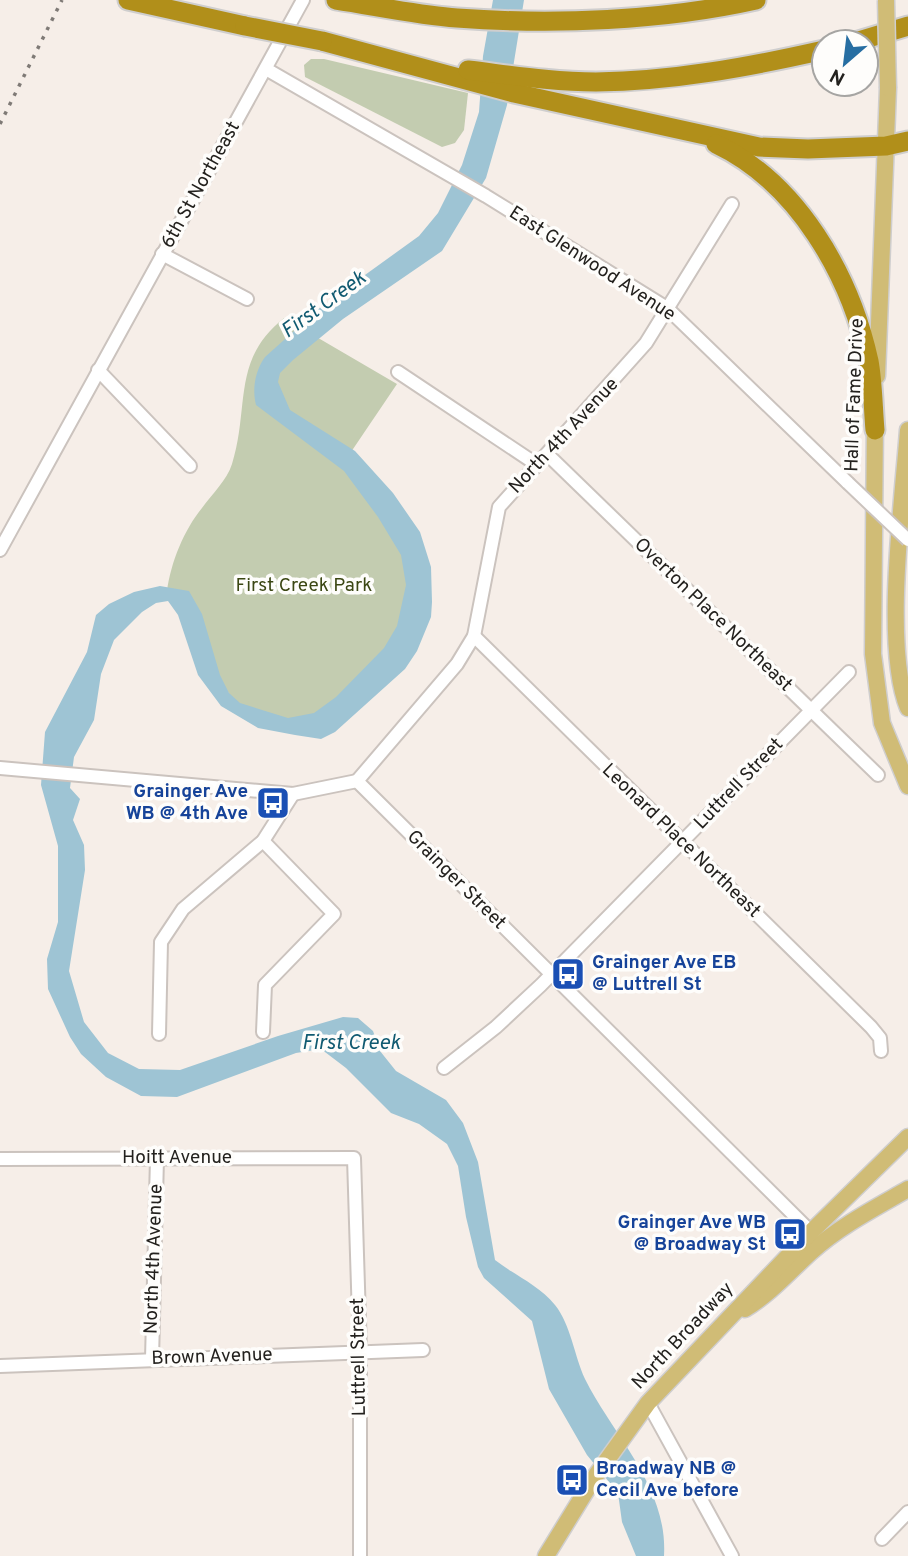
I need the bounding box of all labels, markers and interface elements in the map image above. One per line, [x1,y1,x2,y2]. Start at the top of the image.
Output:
north arrow [810,28,880,98]
text: N [826,62,850,90]
street label: 6th St Northeast [156,117,246,253]
street label: East Glenwood Avenue [504,201,680,327]
water label: First Creek [276,265,372,345]
street label: Hall of Fame Drive [840,318,870,472]
street label: North 4th Avenue [504,373,624,499]
street label: Overton Place Northeast [629,533,797,697]
park label: First Creek Park [236,574,372,598]
street label: Luttrell Street [689,733,789,835]
street label: Leonard Place Northeast [596,759,766,923]
place label: Grainger Ave WB @ 4th Ave [126,780,248,826]
bus stop icon: Grainger Ave WB @ 4th Ave [254,784,292,822]
street label: Grainger Street [401,825,511,935]
place label: Grainger Ave EB @ Luttrell St [592,951,736,997]
bus stop icon: Grainger Ave EB @ Luttrell St [549,955,587,993]
water label: First Creek [302,1030,401,1057]
street label: Hoitt Avenue [122,1146,232,1170]
street label: North 4th Avenue [139,1184,169,1334]
place label: Grainger Ave WB @ Broadway St [618,1211,766,1257]
bus stop icon: Grainger Ave WB @ Broadway St [771,1215,809,1253]
street label: North Broadway [627,1277,739,1395]
street label: Luttrell Street [346,1298,372,1416]
street label: Brown Avenue [151,1343,273,1371]
place label: Broadway NB @ Cecil Ave before [596,1457,739,1503]
bus stop icon: Broadway NB @ Cecil Ave before [553,1461,591,1499]

